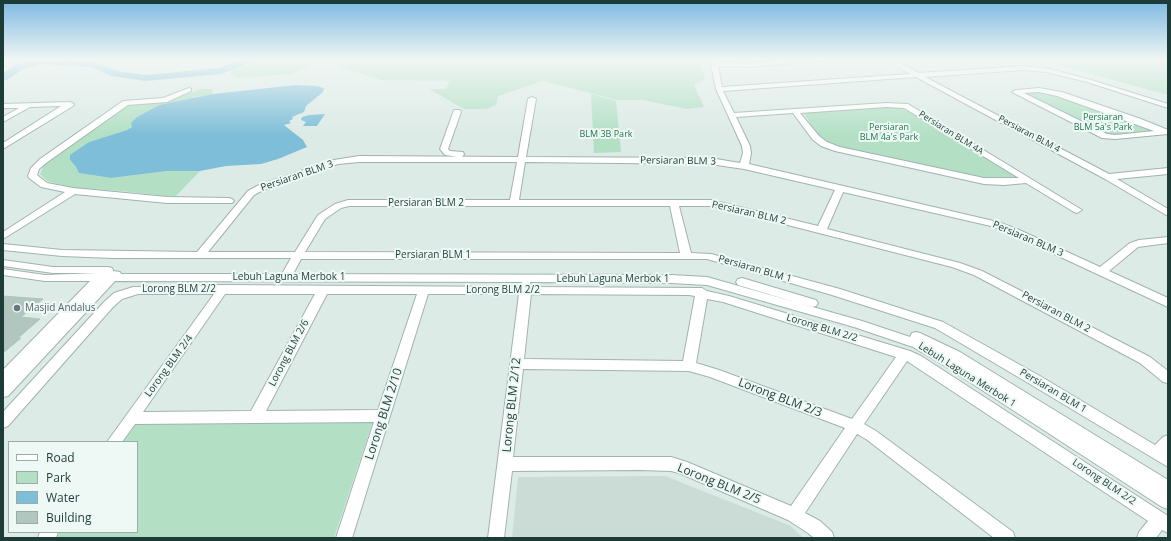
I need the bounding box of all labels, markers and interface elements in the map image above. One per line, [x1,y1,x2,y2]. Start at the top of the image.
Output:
street label: Persiaran BLM 4A [917,109,985,157]
park label: Persiaran BLM 5a's Park [1074,112,1132,133]
street label: Persiaran BLM 4 [996,113,1062,155]
park label: Persiaran BLM 4a's Park [860,122,918,143]
park label: BLM 3B Park [579,129,633,139]
street label: Persiaran BLM 3 [640,154,716,168]
street label: Persiaran BLM 3 [259,158,335,194]
street label: Persiaran BLM 2 [388,197,464,209]
street label: Persiaran BLM 2 [711,199,787,227]
street label: Persiaran BLM 3 [991,219,1065,259]
street label: Persiaran BLM 1 [395,249,471,261]
street label: Persiaran BLM 1 [717,253,793,285]
street label: Lebuh Laguna Merbok 1 [233,271,345,283]
street label: Lebuh Laguna Merbok 1 [557,273,669,285]
street label: Lorong BLM 2/2 [142,283,216,295]
street label: Lorong BLM 2/2 [466,284,540,296]
street label: Persiaran BLM 2 [1020,289,1092,335]
place label: Masjid Andalus [25,302,96,314]
marker: Masjid Andalus [12,303,22,313]
street label: Lorong BLM 2/2 [785,311,859,345]
street label: Lorong BLM 2/6 [266,318,312,388]
street label: Lorong BLM 2/4 [142,333,196,399]
street label: Lebuh Laguna Merbok 1 [916,340,1018,410]
street label: Lorong BLM 2/12 [500,357,524,453]
street label: Lorong BLM 2/10 [362,366,406,462]
street label: Persiaran BLM 1 [1017,366,1089,416]
street label: Lorong BLM 2/3 [736,375,824,421]
legend [8,441,138,533]
text: Road [46,449,75,466]
street label: Lorong BLM 2/2 [1070,456,1138,508]
street label: Lorong BLM 2/5 [675,461,763,507]
text: Park [46,469,71,486]
text: Water [46,489,80,506]
text: Building [46,509,91,526]

